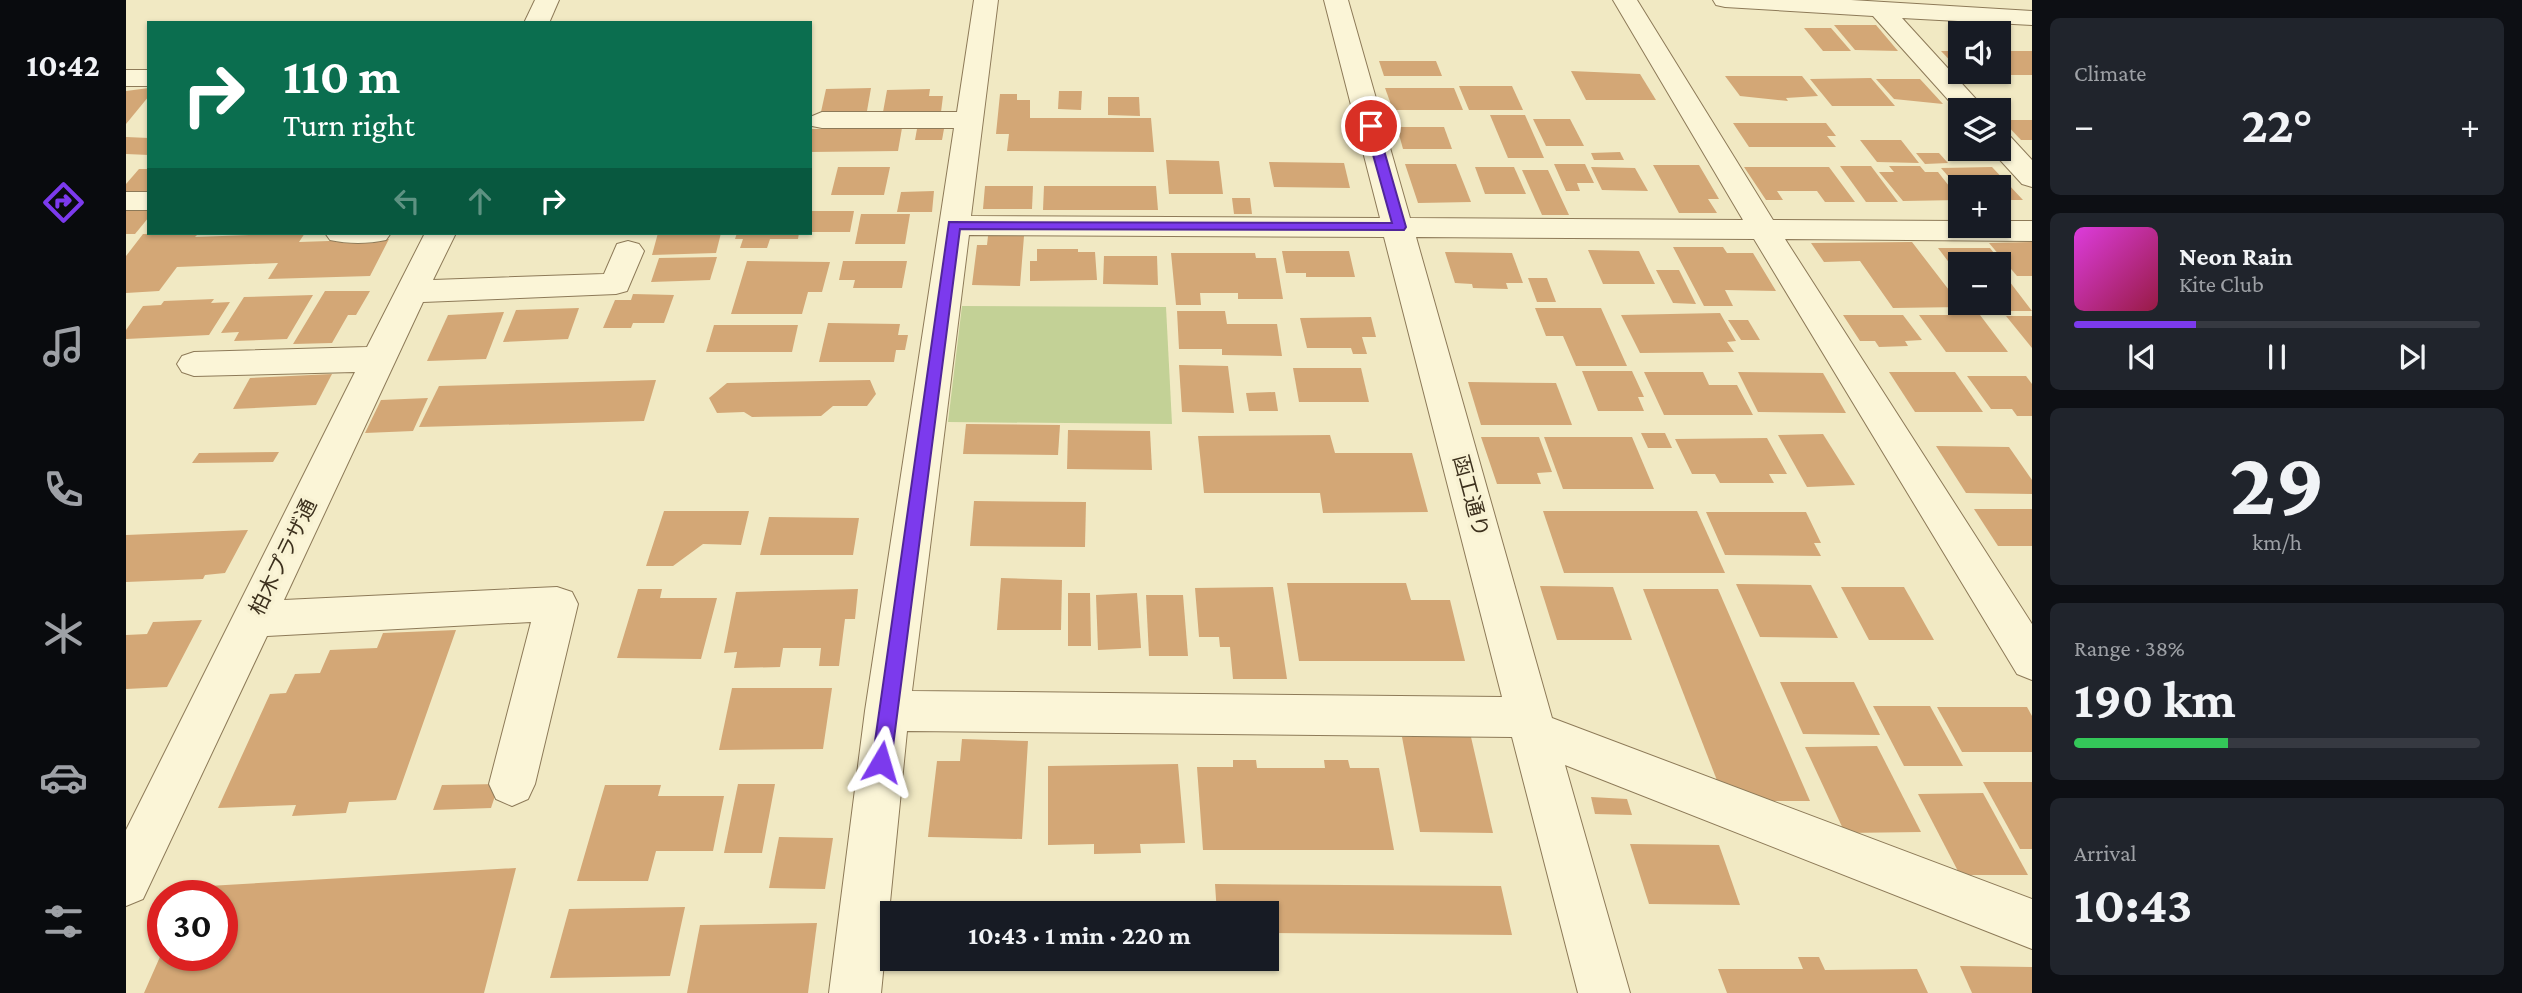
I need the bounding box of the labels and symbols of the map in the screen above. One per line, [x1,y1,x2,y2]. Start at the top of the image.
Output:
pin [1341,96,1401,156]
street label: 函工通り [1449,452,1493,540]
street label: 柏木プラザ通 [245,495,321,619]
position arrow [844,725,918,799]
speed limit sign: 30 [147,880,238,971]

